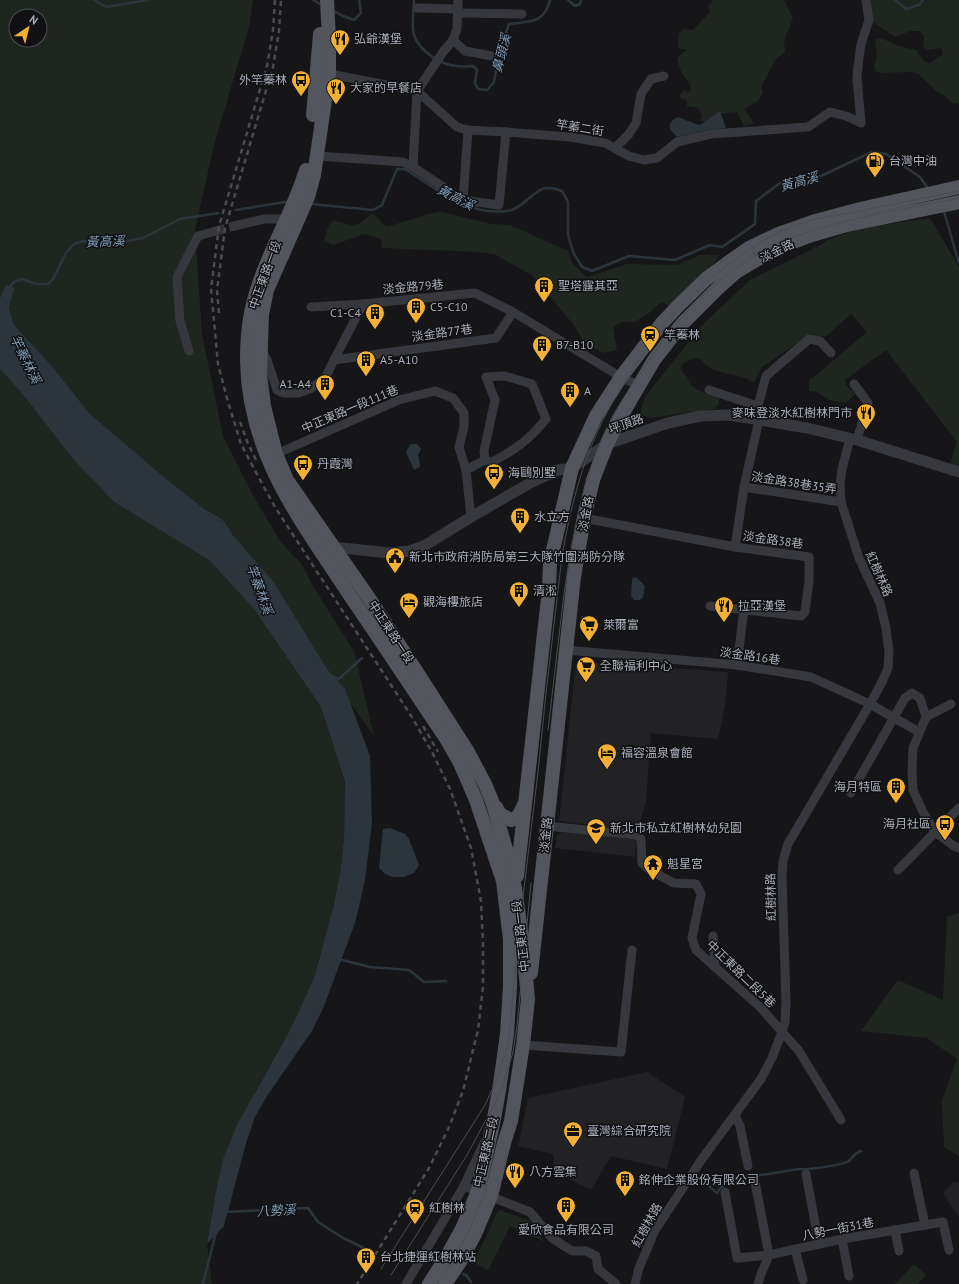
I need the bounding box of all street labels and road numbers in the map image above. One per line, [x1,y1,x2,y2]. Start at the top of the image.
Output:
street label: 竿蓁二街 [555,116,605,139]
street label: 淡金路 [757,236,796,265]
street label: 中正東路一段 [245,238,284,311]
street label: 淡金路79巷 [382,276,444,297]
street label: 淡金路77巷 [411,321,473,344]
street label: 中正東路一段111巷 [299,381,400,436]
street label: 坪頂路 [606,411,645,436]
street label: 淡金路38巷35弄 [750,468,838,497]
street label: 淡金路 [575,495,596,533]
street label: 淡金路38巷 [742,528,804,551]
street label: 紅樹林路 [863,549,896,599]
street label: 中正東路一段 [366,597,417,666]
street label: 淡金路16巷 [719,644,781,667]
street label: 淡金路 [536,816,555,854]
street label: 紅樹林路 [763,873,778,921]
street label: 中正東路一段 [509,899,532,973]
street label: 中正東路二段5巷 [704,937,779,1010]
street label: 中正東路二段 [470,1115,501,1189]
street label: 紅樹林路 [628,1200,665,1249]
street label: 八勢一街31巷 [801,1214,875,1243]

